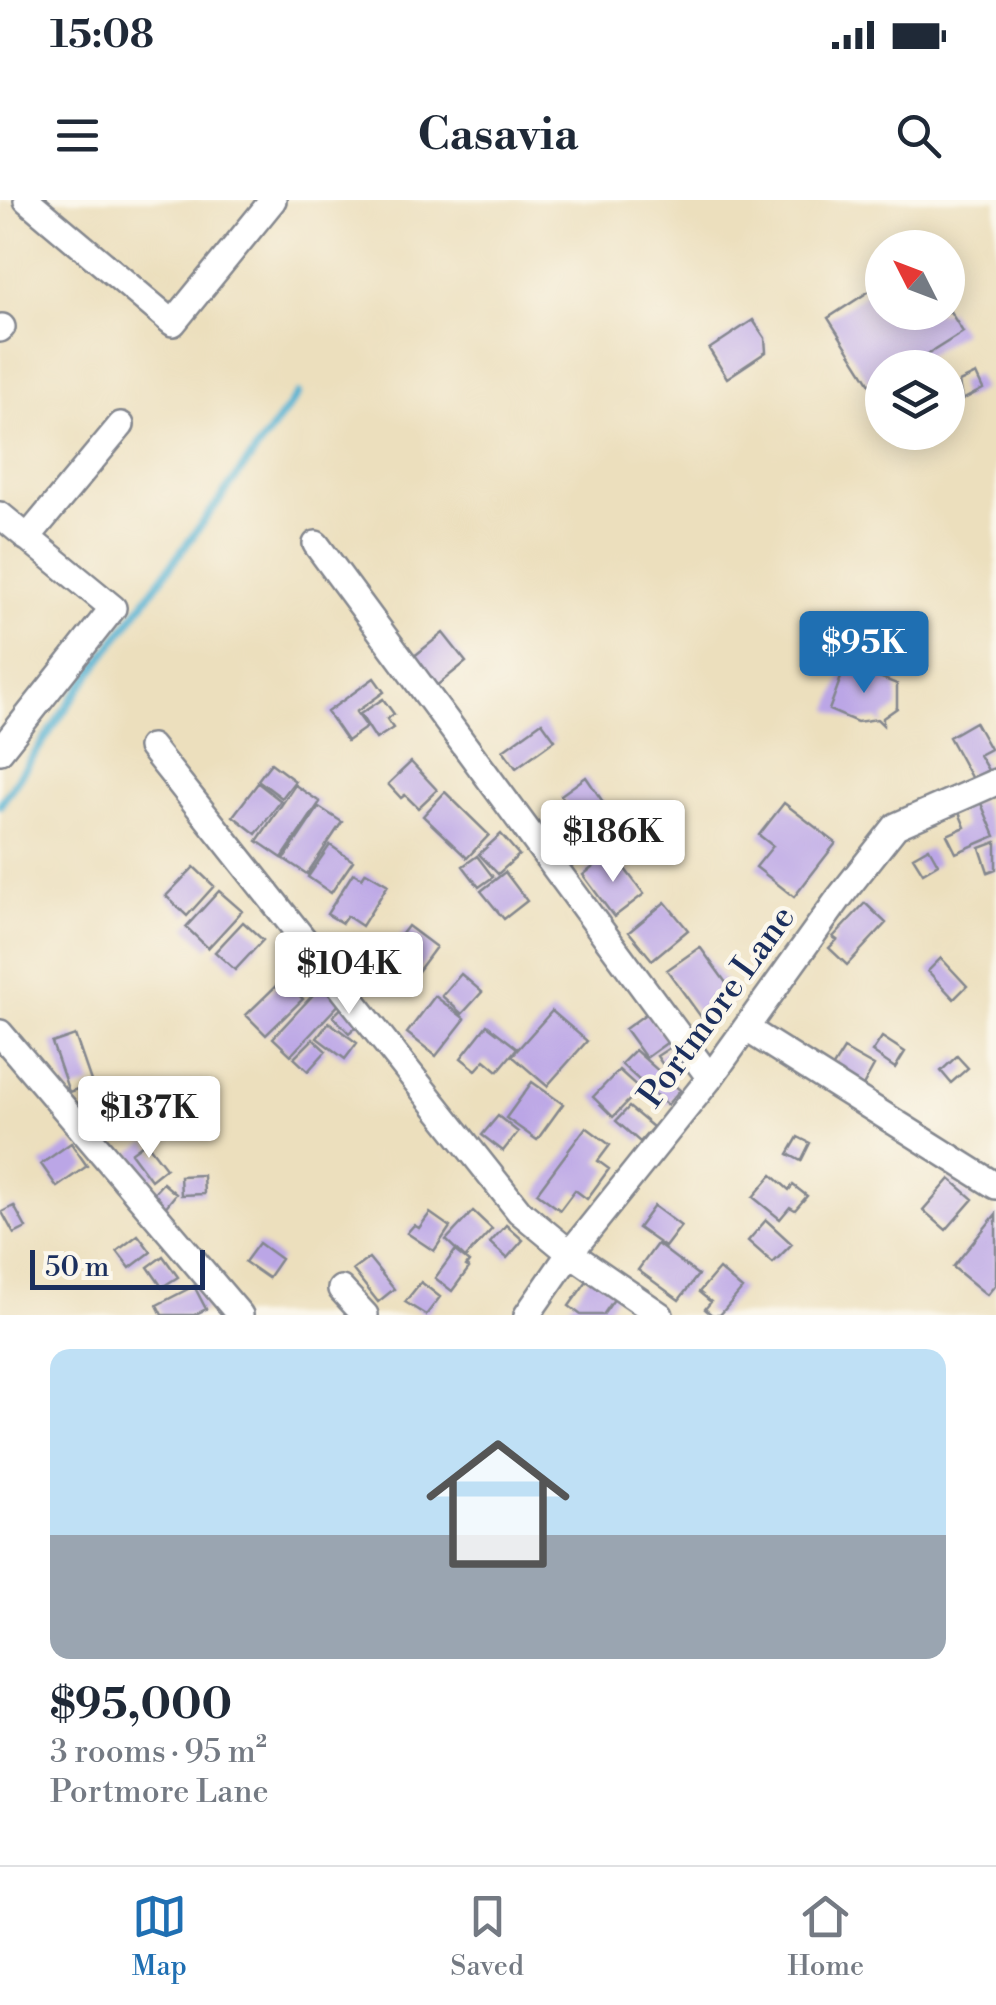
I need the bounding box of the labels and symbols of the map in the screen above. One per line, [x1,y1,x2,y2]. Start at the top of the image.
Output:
north arrow [865,230,965,330]
pin: $95K [805,611,923,696]
pin: $186K [543,800,683,885]
street label: Portmore Lane [630,897,805,1116]
pin: $104K [279,932,419,1017]
pin: $137K [79,1076,219,1161]
scale bar [30,1245,205,1290]

